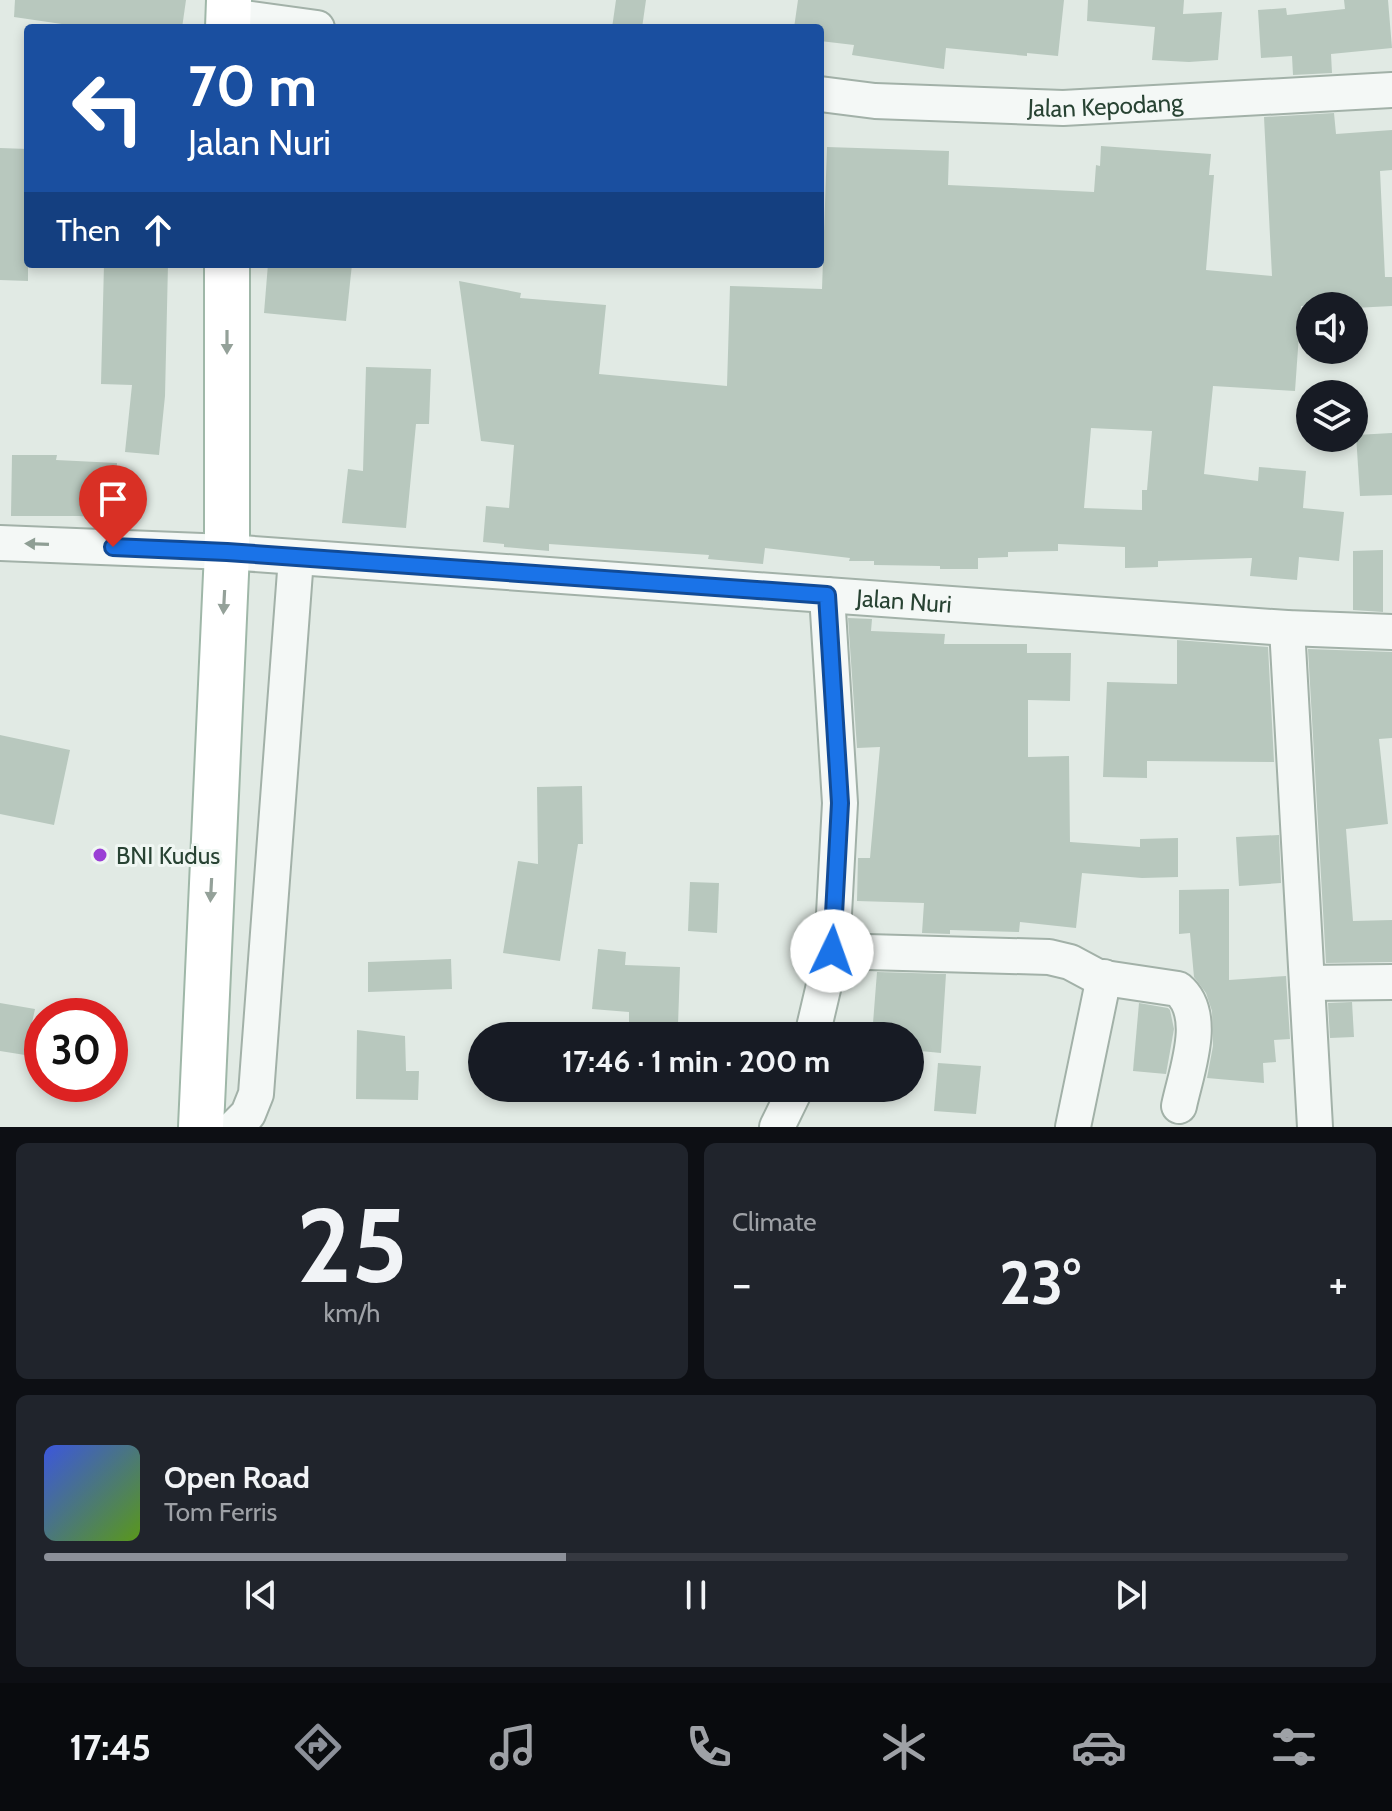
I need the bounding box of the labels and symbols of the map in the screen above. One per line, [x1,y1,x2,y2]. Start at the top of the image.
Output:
street label: Jalan Kepodang [1026,87,1185,123]
one-way arrow [221,330,233,355]
pin [79,465,147,547]
one-way arrow [24,538,49,551]
street label: Jalan Nuri [854,583,953,618]
one-way arrow [218,590,231,615]
place label: BNI Kudus [116,841,220,870]
marker: BNI Kudus [91,846,109,864]
one-way arrow [205,878,218,903]
position arrow [790,909,874,993]
speed limit sign: 30 [24,998,128,1102]

